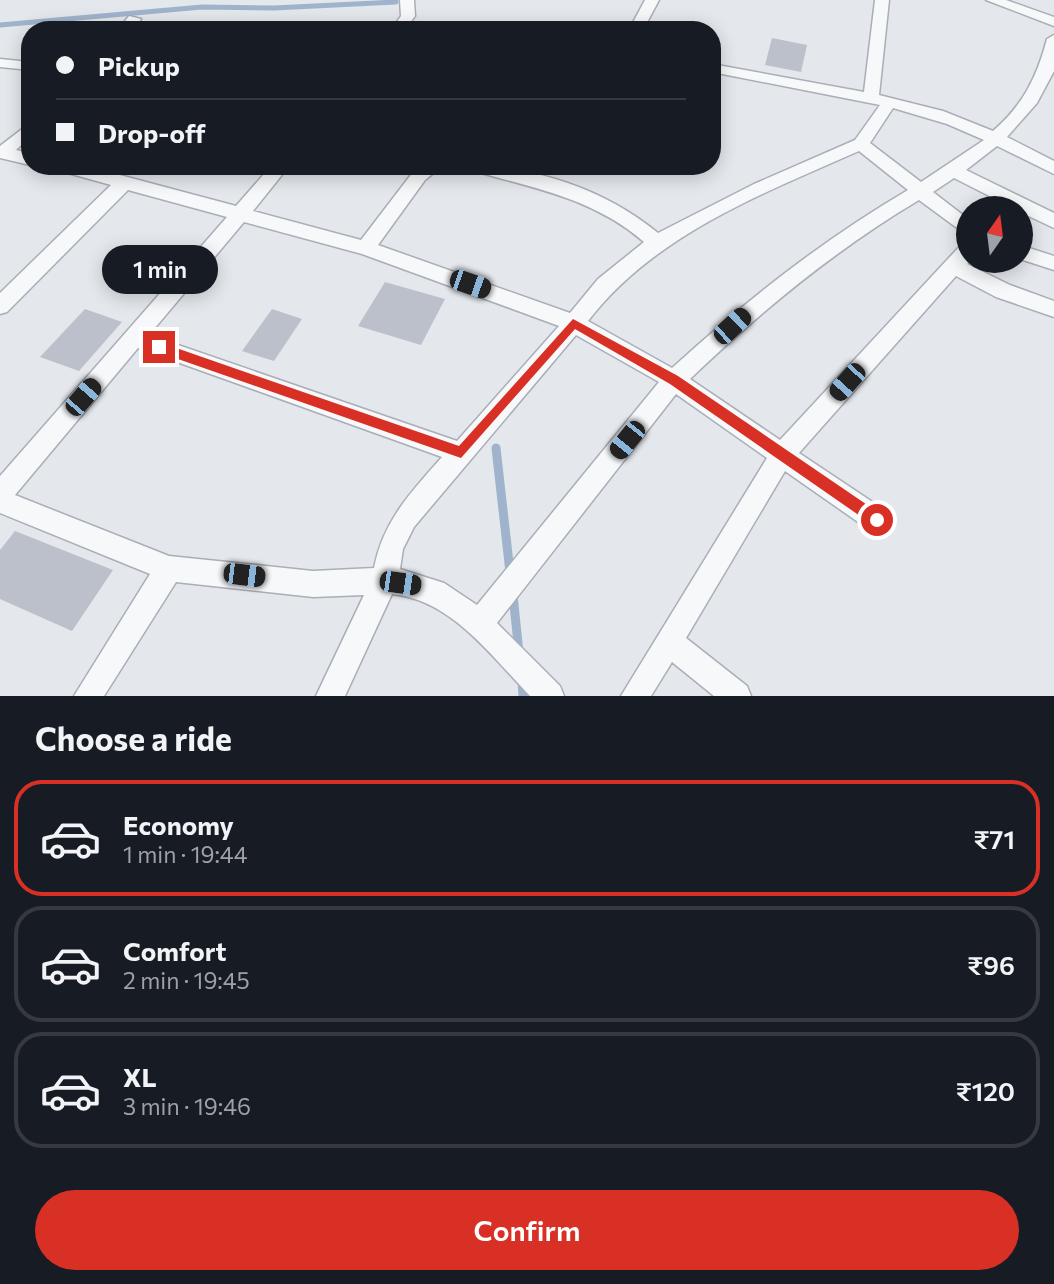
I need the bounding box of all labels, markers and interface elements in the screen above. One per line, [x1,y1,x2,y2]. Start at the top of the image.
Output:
text: Pickup [98,50,180,81]
text: Drop-off [98,117,205,148]
north arrow [956,196,1032,273]
map controls [956,196,1033,273]
callout: 1 min [101,246,217,294]
text: 1 min [133,255,187,283]
car [447,267,494,301]
car [710,304,755,348]
route end [143,331,175,363]
car [826,359,869,405]
car [62,374,105,420]
car [606,417,649,463]
route start [861,504,893,536]
car [222,562,267,588]
car [378,570,423,596]
text: Choose a ride [35,718,232,758]
icon: car [39,807,102,870]
text: Economy [123,809,234,840]
text: ₹71 [973,823,1015,854]
text: 1 min · 19:44 [123,840,247,868]
icon: car [39,933,102,996]
text: Comfort [123,935,226,966]
text: ₹96 [967,949,1015,980]
text: 2 min · 19:45 [123,966,250,994]
icon: car [39,1059,102,1122]
text: XL [123,1061,157,1092]
text: ₹120 [956,1075,1015,1106]
text: 3 min · 19:46 [123,1092,251,1120]
button: Confirm [35,1190,1019,1270]

